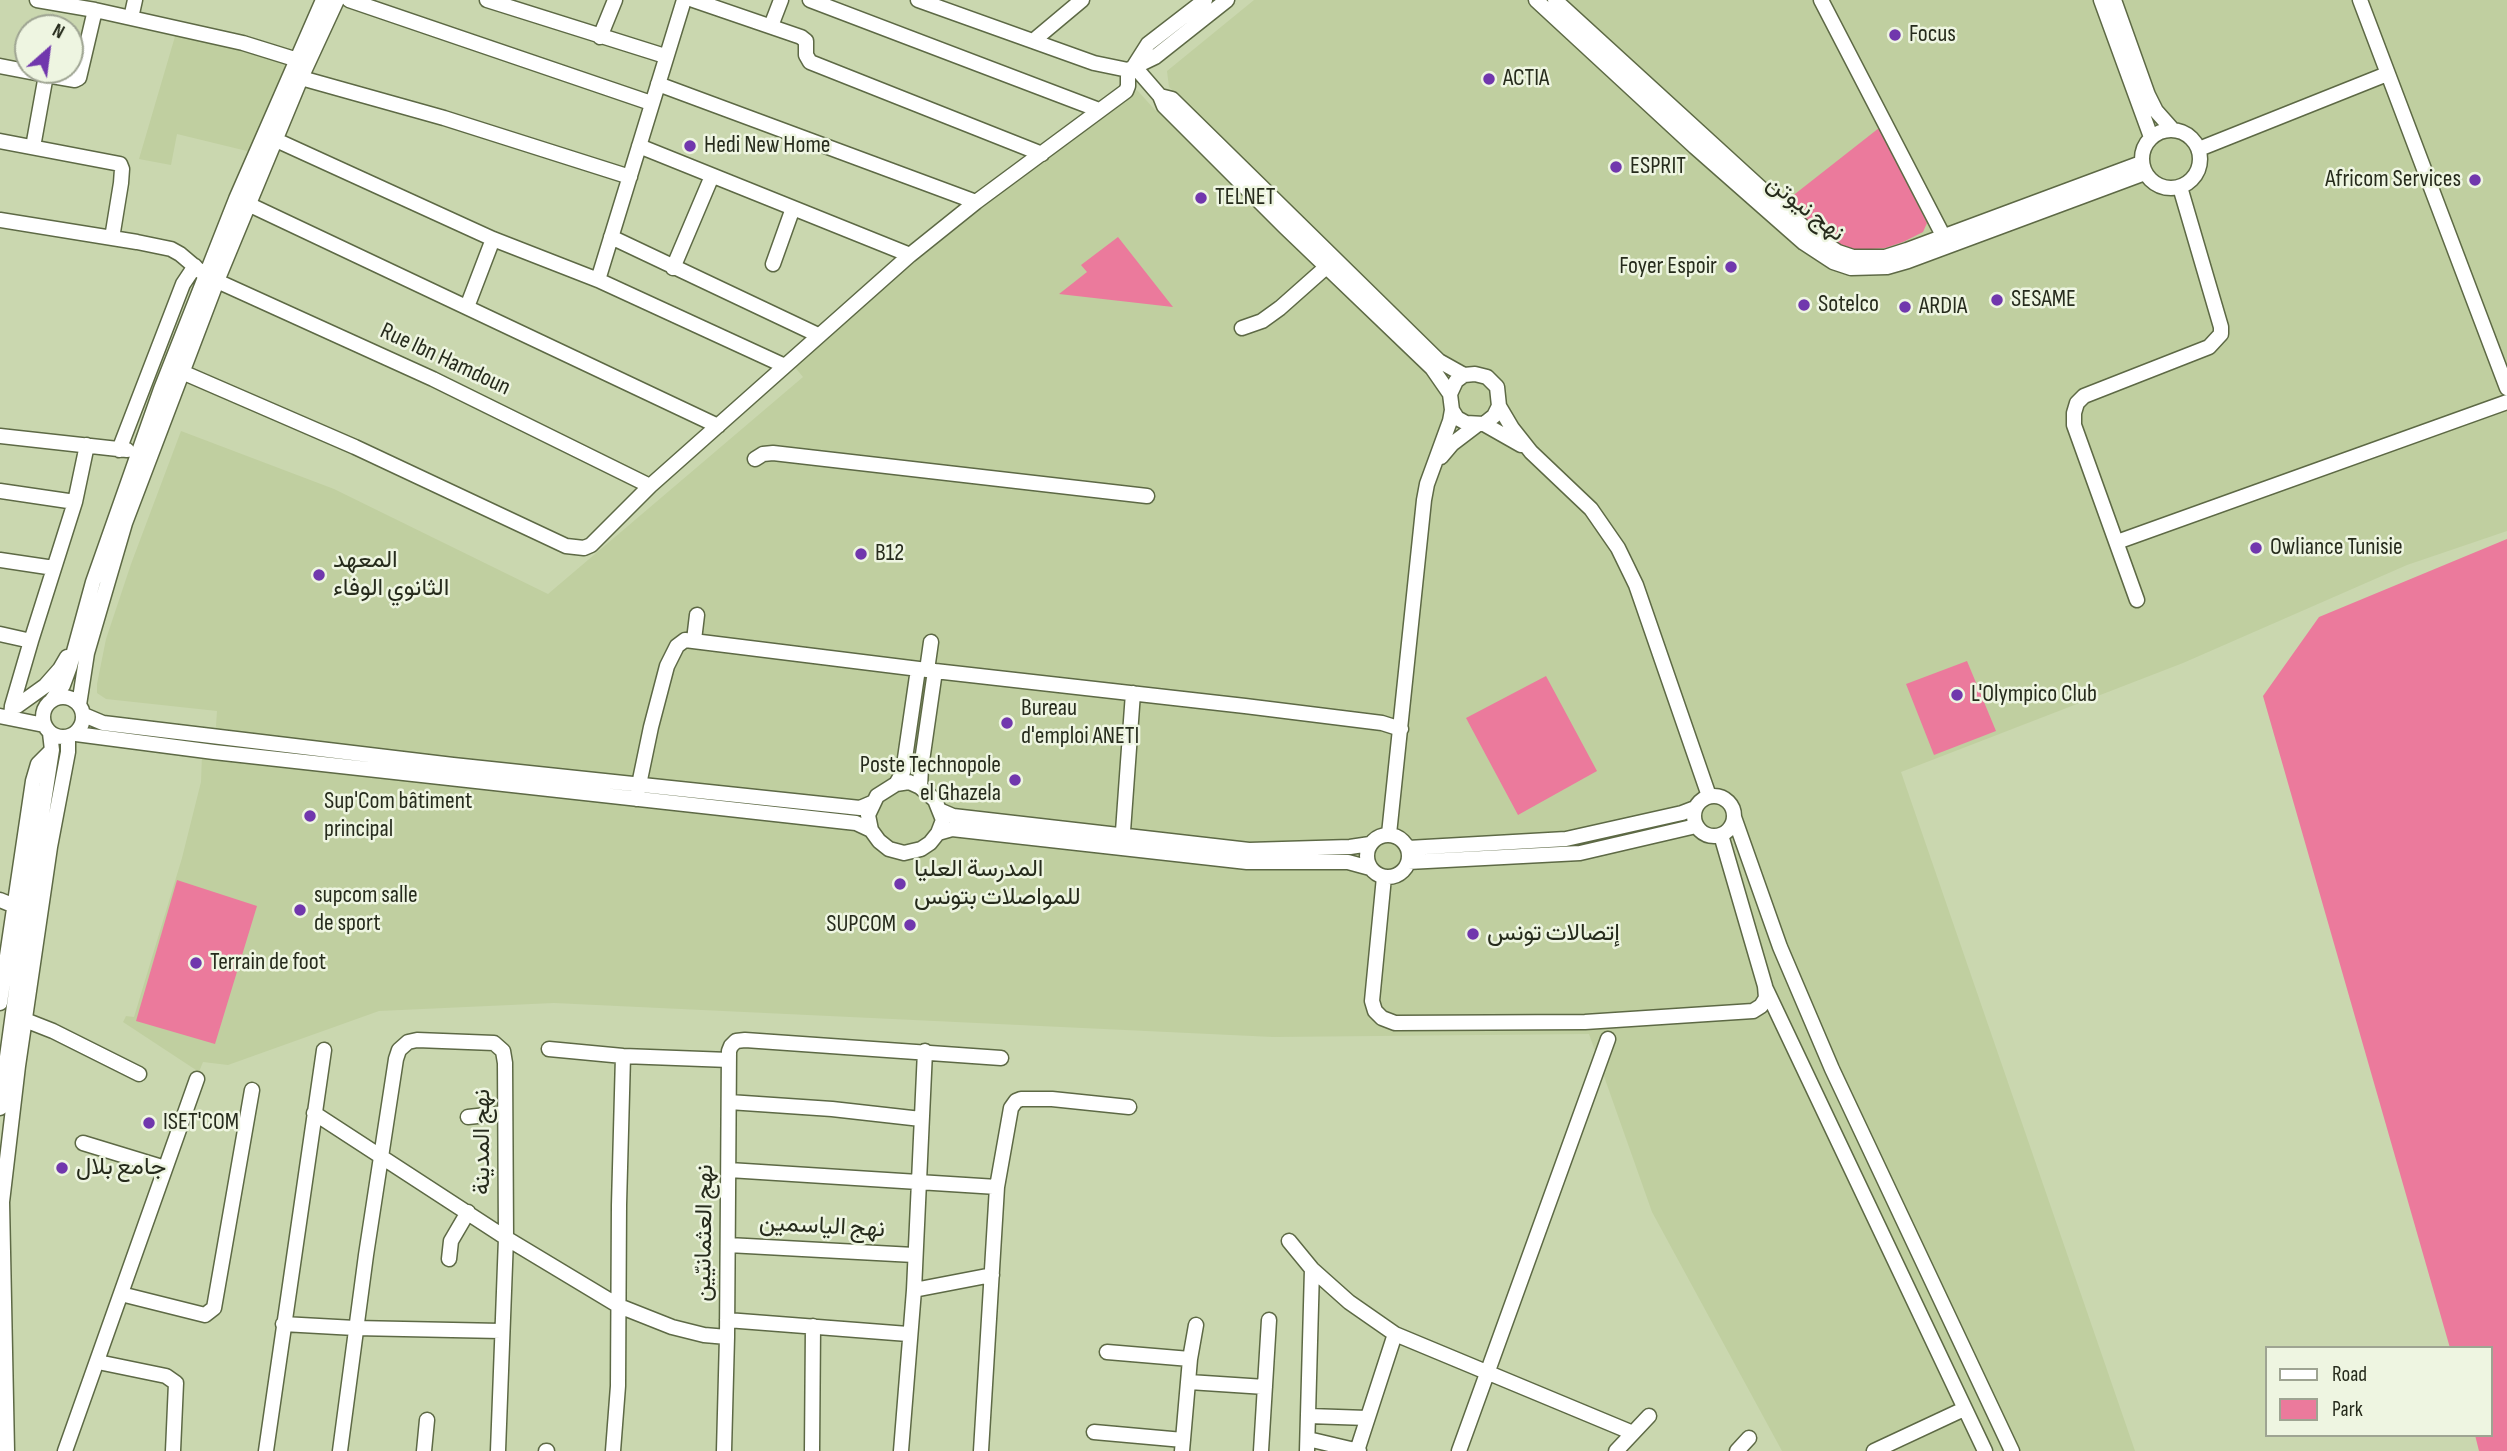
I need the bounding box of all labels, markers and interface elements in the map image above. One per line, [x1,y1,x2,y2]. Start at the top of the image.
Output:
north arrow [14,14,84,84]
text: N [48,19,68,44]
place label: Focus [1909,21,1956,49]
marker: Focus [1887,27,1903,43]
place label: ACTIA [1503,65,1549,93]
marker: ACTIA [1481,71,1497,87]
place label: Hedi New Home [704,132,830,160]
marker: Hedi New Home [682,138,698,154]
place label: ESPRIT [1630,153,1686,181]
marker: ESPRIT [1608,159,1624,175]
place label: Africom Services [2325,166,2461,194]
street label: نهج نيوتن [1760,170,1850,248]
marker: Africom Services [2467,172,2483,188]
place label: TELNET [1215,184,1275,212]
marker: TELNET [1193,190,1209,206]
place label: Foyer Espoir [1619,253,1717,281]
marker: Foyer Espoir [1723,259,1739,275]
place label: SESAME [2011,286,2076,314]
place label: Sotelco [1818,291,1879,319]
marker: SESAME [1989,292,2005,308]
place label: ARDIA [1919,293,1967,321]
marker: Sotelco [1796,297,1812,313]
marker: ARDIA [1897,299,1913,315]
street label: Rue Ibn Hamdoun [375,317,515,403]
place label: Owliance Tunisie [2270,534,2403,562]
place label: B12 [875,540,904,568]
marker: Owliance Tunisie [2248,540,2264,556]
marker: B12 [853,546,869,562]
place label: المعهد الثانوي الوفاء [333,547,449,603]
marker: المعهد الثانوي الوفاء [311,567,327,583]
place label: L'Olympico Club [1971,681,2097,709]
marker: L'Olympico Club [1949,687,1965,703]
place label: Bureau d'emploi ANETI [1021,695,1139,751]
marker: Bureau d'emploi ANETI [999,715,1015,731]
place label: Poste Technopole el Ghazela [860,752,1001,808]
marker: Poste Technopole el Ghazela [1007,772,1023,788]
place label: Sup'Com bâtiment principal [324,788,472,844]
marker: Sup'Com bâtiment principal [302,808,318,824]
place label: المدرسة العليا للمواصلات بتونس [914,856,1081,912]
marker: المدرسة العليا للمواصلات بتونس [892,876,908,892]
place label: supcom salle de sport [314,882,418,938]
marker: supcom salle de sport [292,902,308,918]
place label: SUPCOM [826,911,896,939]
marker: SUPCOM [902,917,918,933]
place label: إتصالات تونس [1487,920,1620,948]
marker: إتصالات تونس [1465,926,1481,942]
place label: Terrain de foot [210,949,326,977]
marker: Terrain de foot [188,955,204,971]
street label: نهج المدينة [469,1089,497,1195]
place label: ISET'COM [163,1109,239,1137]
marker: ISET'COM [141,1115,157,1131]
place label: جامع بلال [76,1154,166,1182]
marker: جامع بلال [54,1160,70,1176]
street label: نهج العثمانيّين [689,1164,721,1302]
street label: نهج الياسمين [758,1209,886,1245]
legend [2266,1346,2493,1437]
text: Road [2332,1362,2367,1387]
text: Park [2332,1397,2363,1422]

